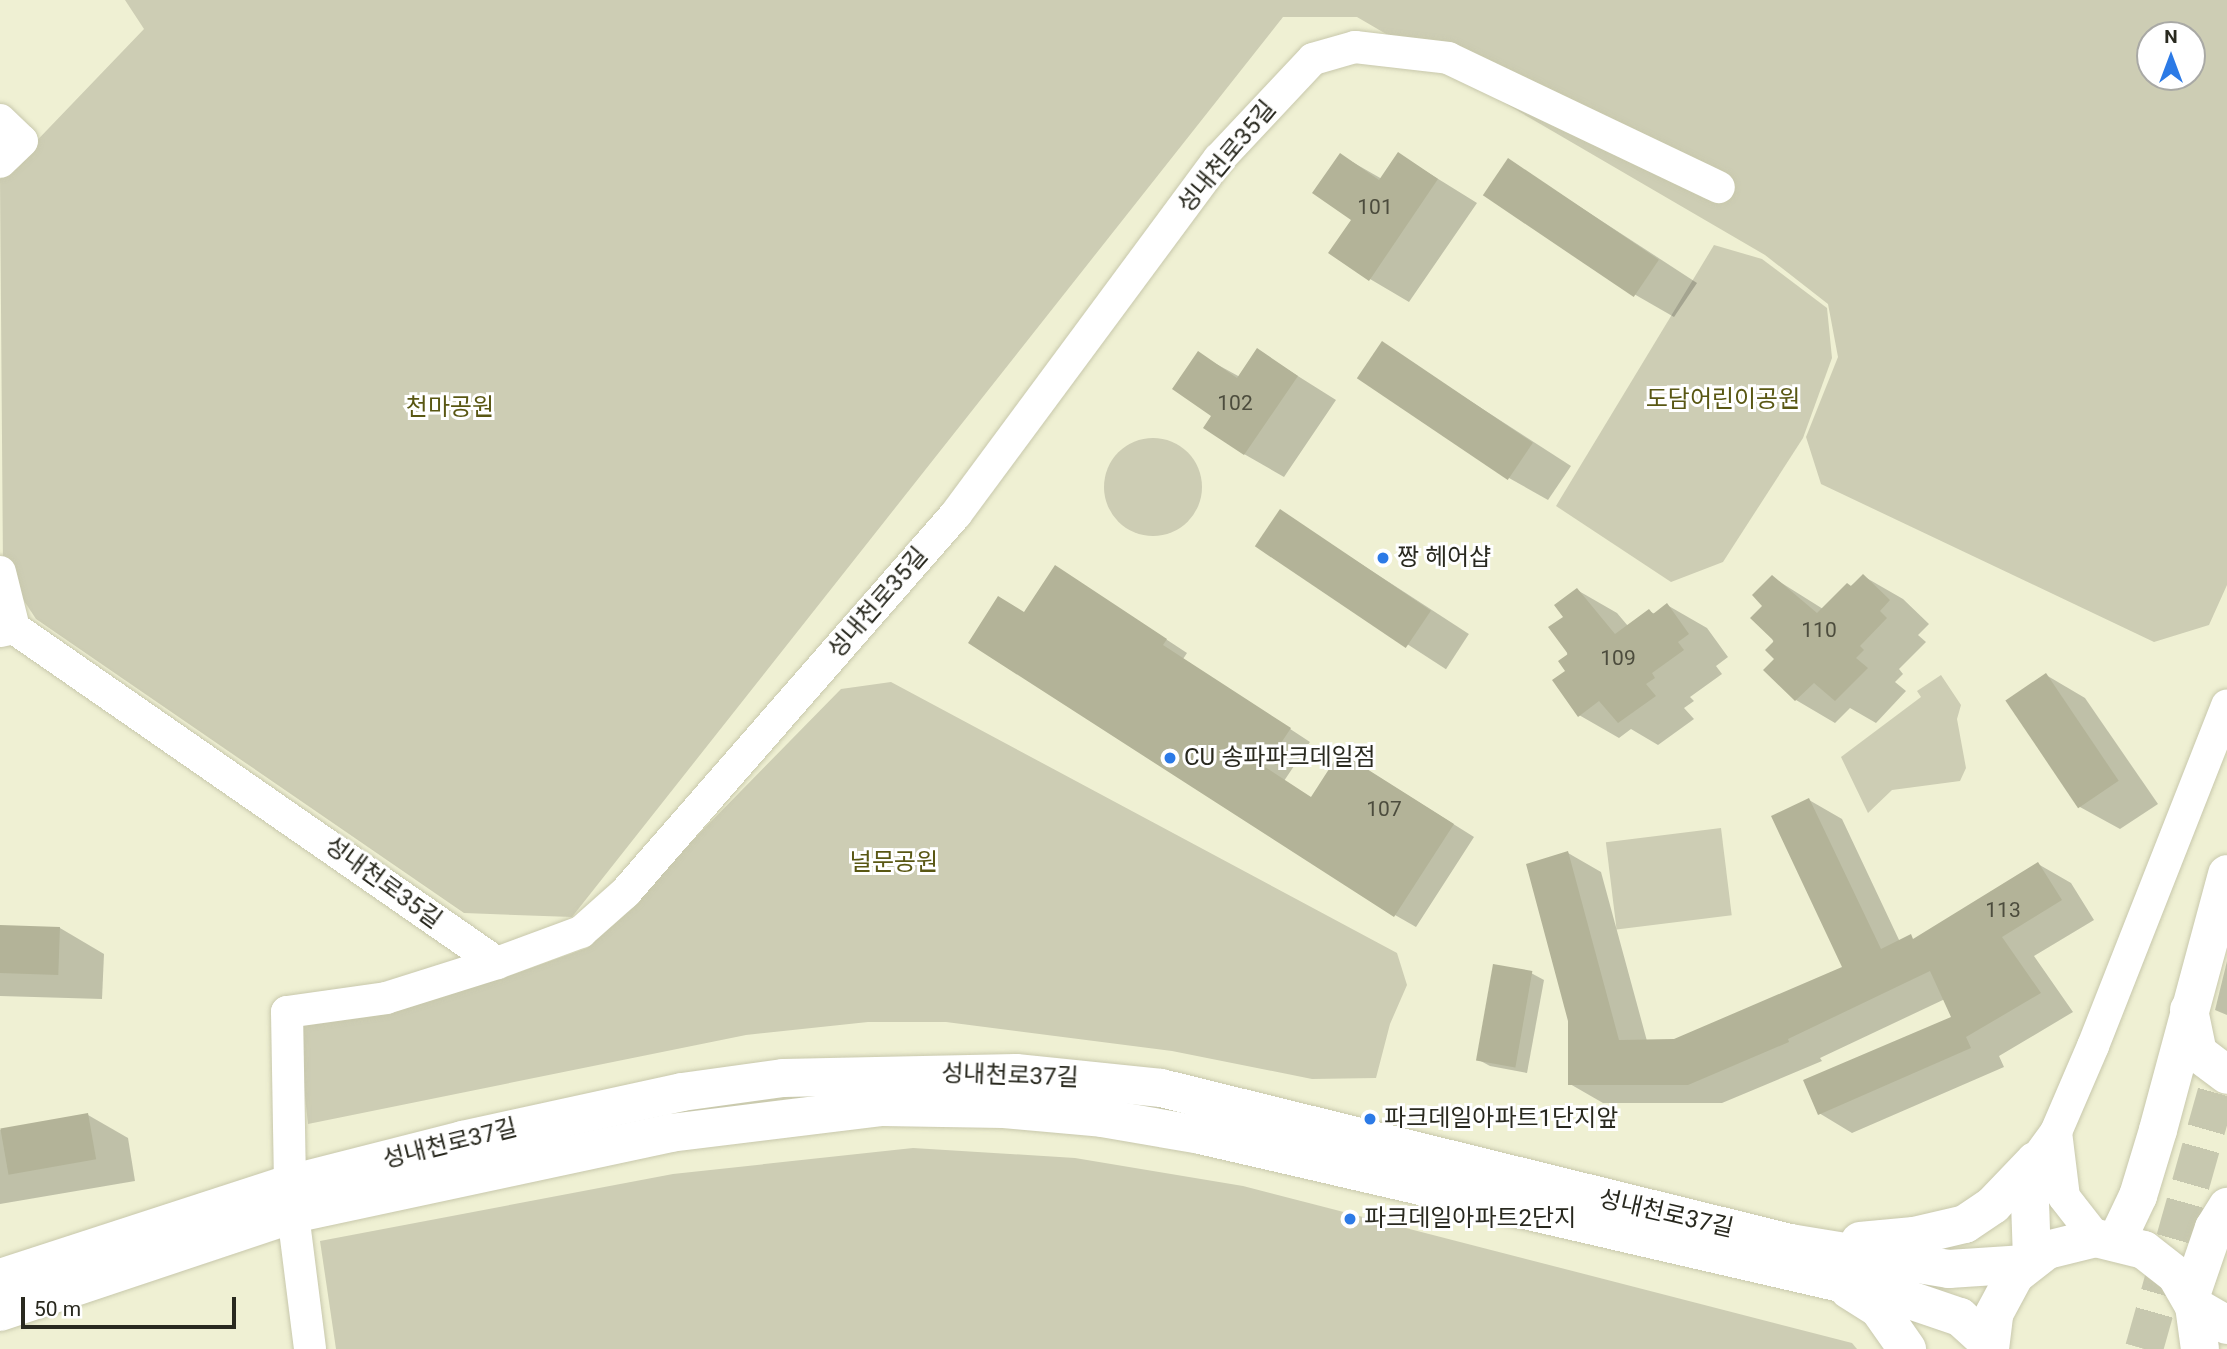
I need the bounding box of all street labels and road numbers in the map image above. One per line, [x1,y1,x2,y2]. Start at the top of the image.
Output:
street label: 성내천로35길 [1172,95,1282,219]
street label: 성내천로35길 [822,542,934,664]
street label: 성내천로35길 [319,831,447,935]
street label: 성내천로37길 [941,1059,1079,1093]
street label: 성내천로37길 [380,1113,520,1175]
street label: 성내천로37길 [1596,1185,1736,1243]

